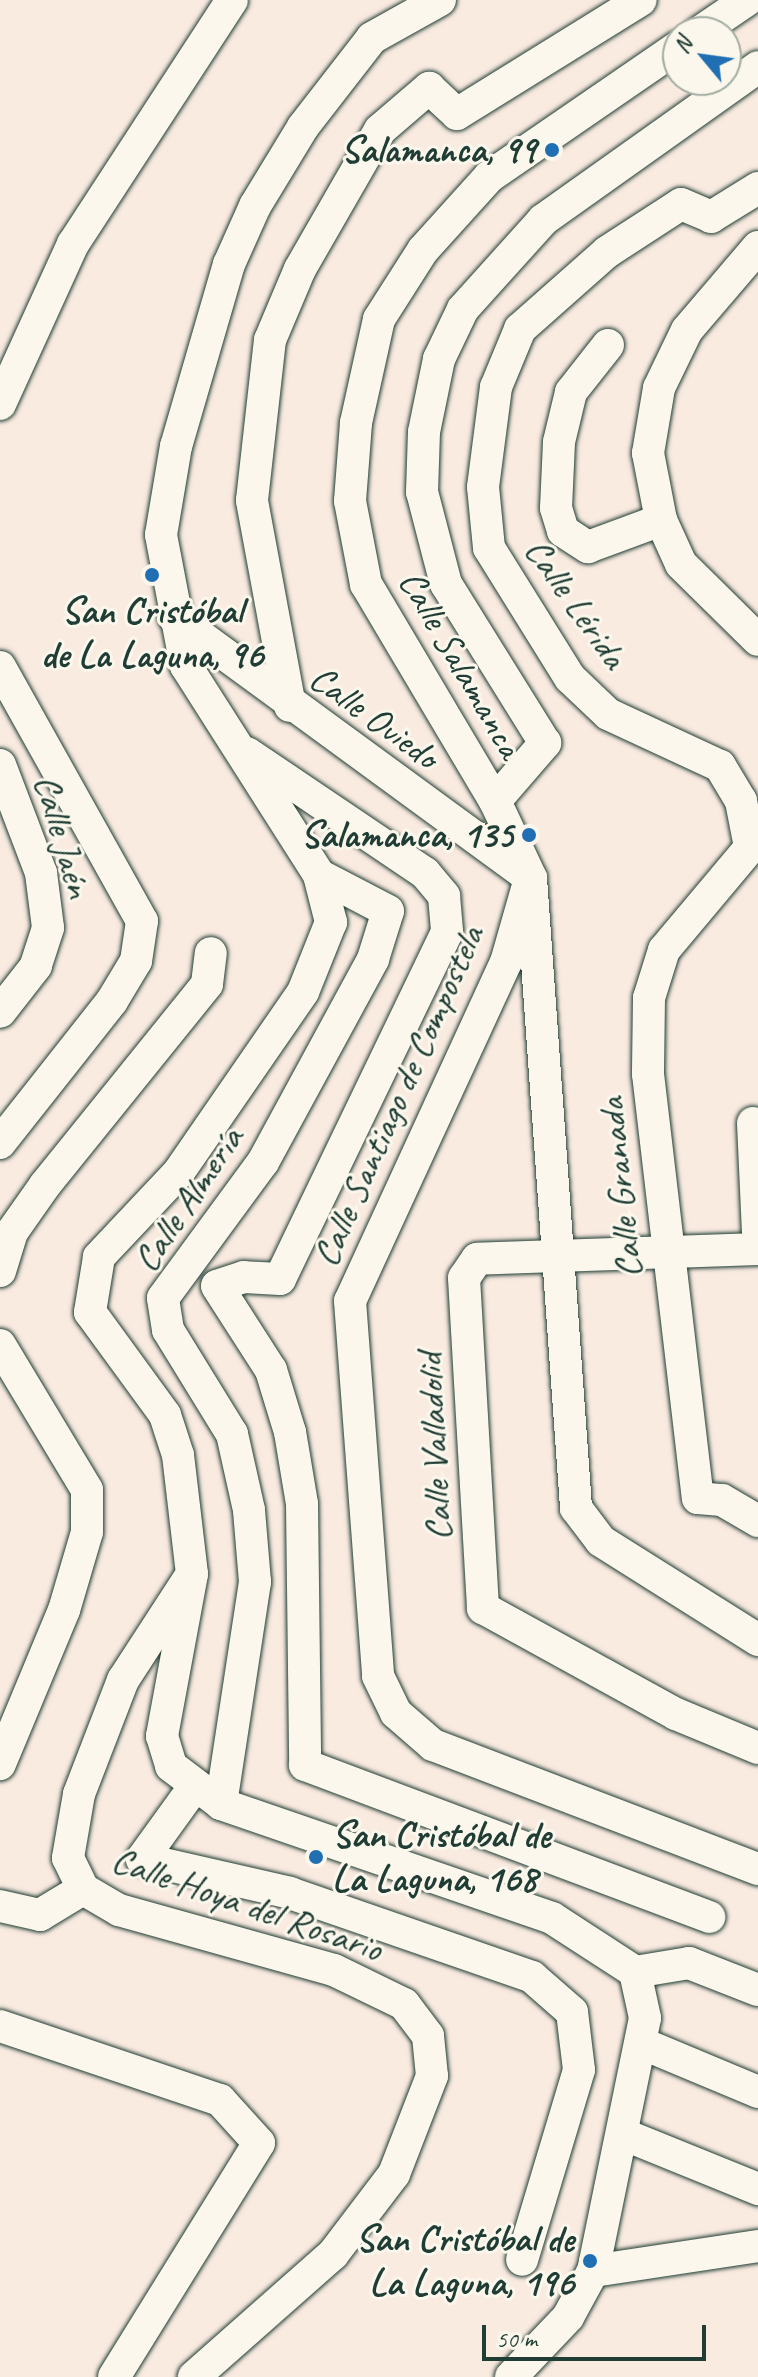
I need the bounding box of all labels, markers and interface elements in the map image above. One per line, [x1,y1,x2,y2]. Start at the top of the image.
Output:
north arrow [662,16,742,96]
text: N [667,33,698,58]
place label: Salamanca, 99 [341,127,536,173]
marker: Salamanca, 99 [543,141,561,159]
street label: Calle Lérida [515,529,637,677]
street label: Calle Salamanca [388,561,534,767]
marker: San Cristóbal de La Laguna, 96 [143,566,161,584]
place label: San Cristóbal de La Laguna, 96 [39,588,265,678]
street label: Calle Oviedo [300,655,448,779]
street label: Calle Jaén [24,769,102,903]
place label: Salamanca, 135 [300,812,513,858]
marker: Salamanca, 135 [520,826,538,844]
street label: Calle Santiago de Compostela [302,918,494,1274]
street label: Calle Granada [588,1096,652,1280]
street label: Calle Almería [122,1117,254,1281]
street label: Calle Valladolid [406,1352,462,1542]
place label: San Cristóbal de La Laguna, 168 [332,1812,550,1902]
street label: Calle Hoya del Rosario [107,1837,387,1971]
marker: San Cristóbal de La Laguna, 168 [307,1848,325,1866]
place label: San Cristóbal de La Laguna, 196 [356,2216,574,2306]
marker: San Cristóbal de La Laguna, 196 [581,2252,599,2270]
scale bar [486,2309,710,2359]
text: 50 m [496,2324,537,2354]

